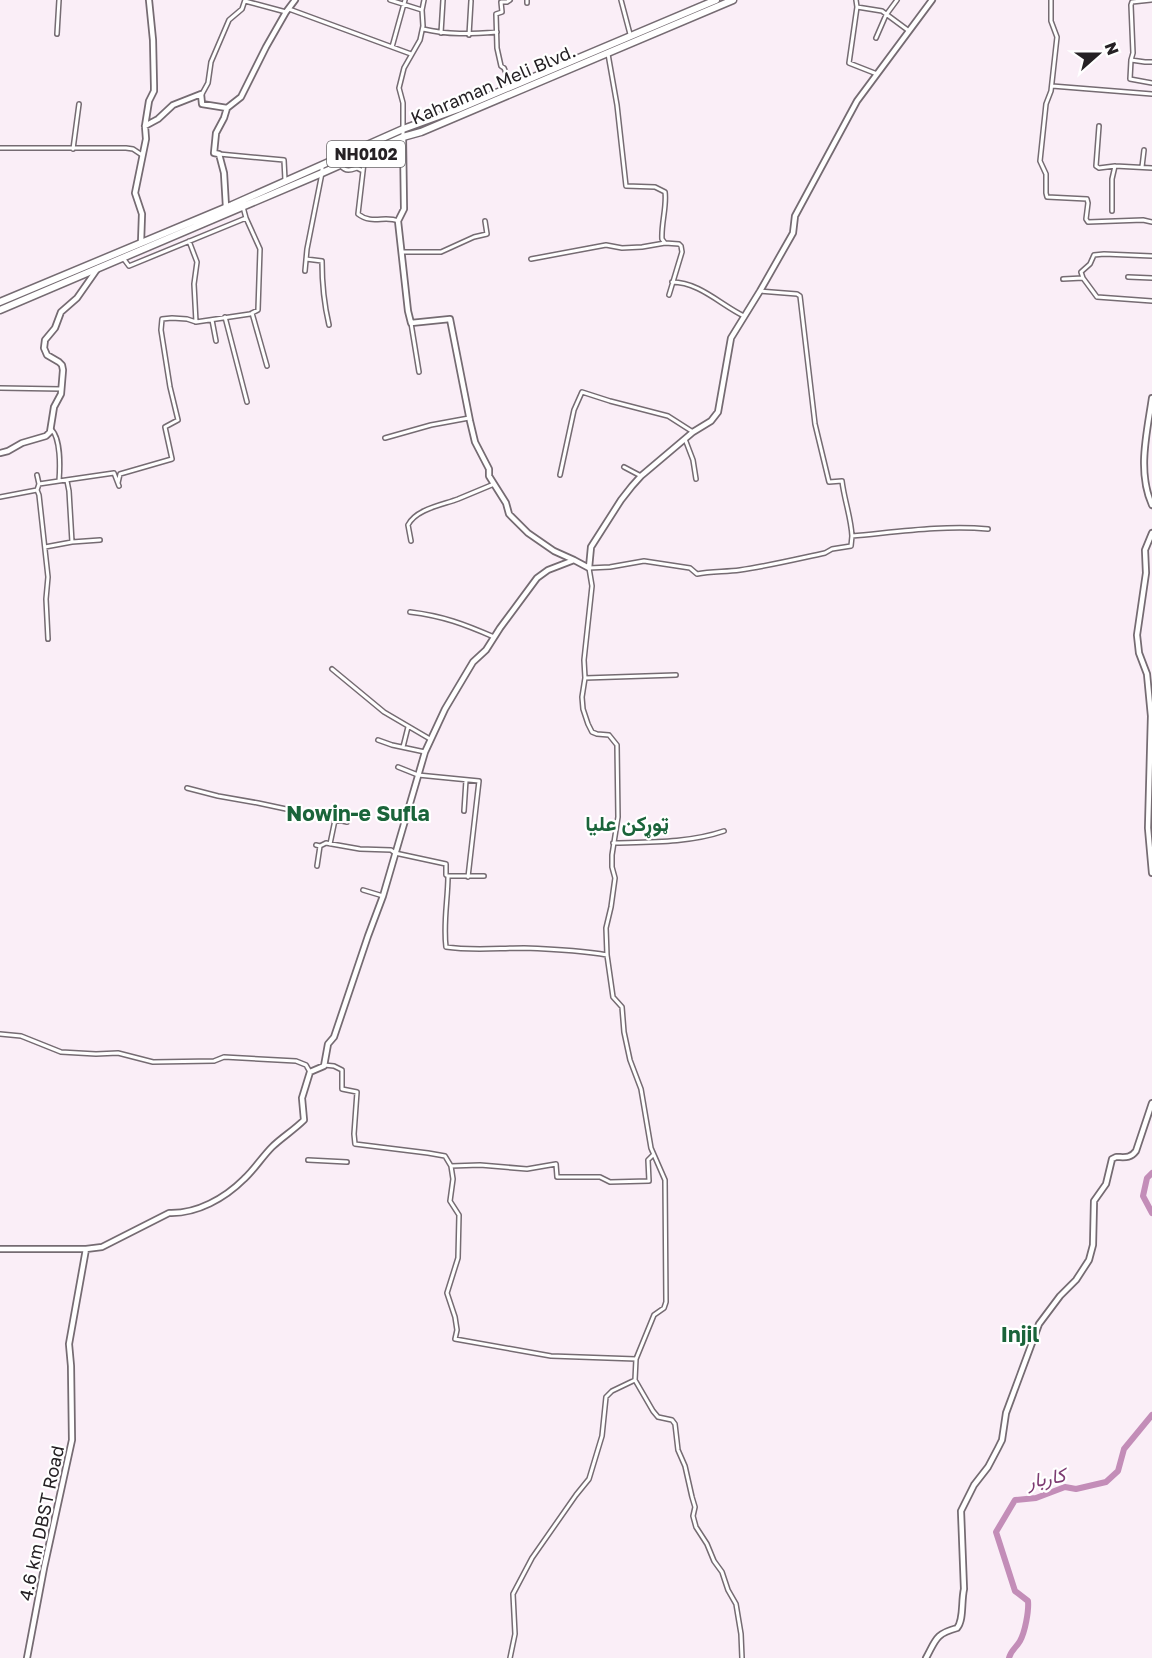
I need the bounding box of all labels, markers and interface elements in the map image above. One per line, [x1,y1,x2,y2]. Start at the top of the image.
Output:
north arrow [1068,24,1128,84]
street label: Kahraman Meli Blvd. [407,39,579,129]
text: N [1100,39,1124,58]
road number: NH0102 [327,141,405,167]
district label: Nowin-e Sufla [286,800,430,826]
district label: ټوړکن علیا [585,810,669,839]
district label: Injil [1001,1321,1039,1347]
street label: 4.6 km DBST Road [14,1443,68,1603]
water label: کاربار [1023,1461,1071,1495]

